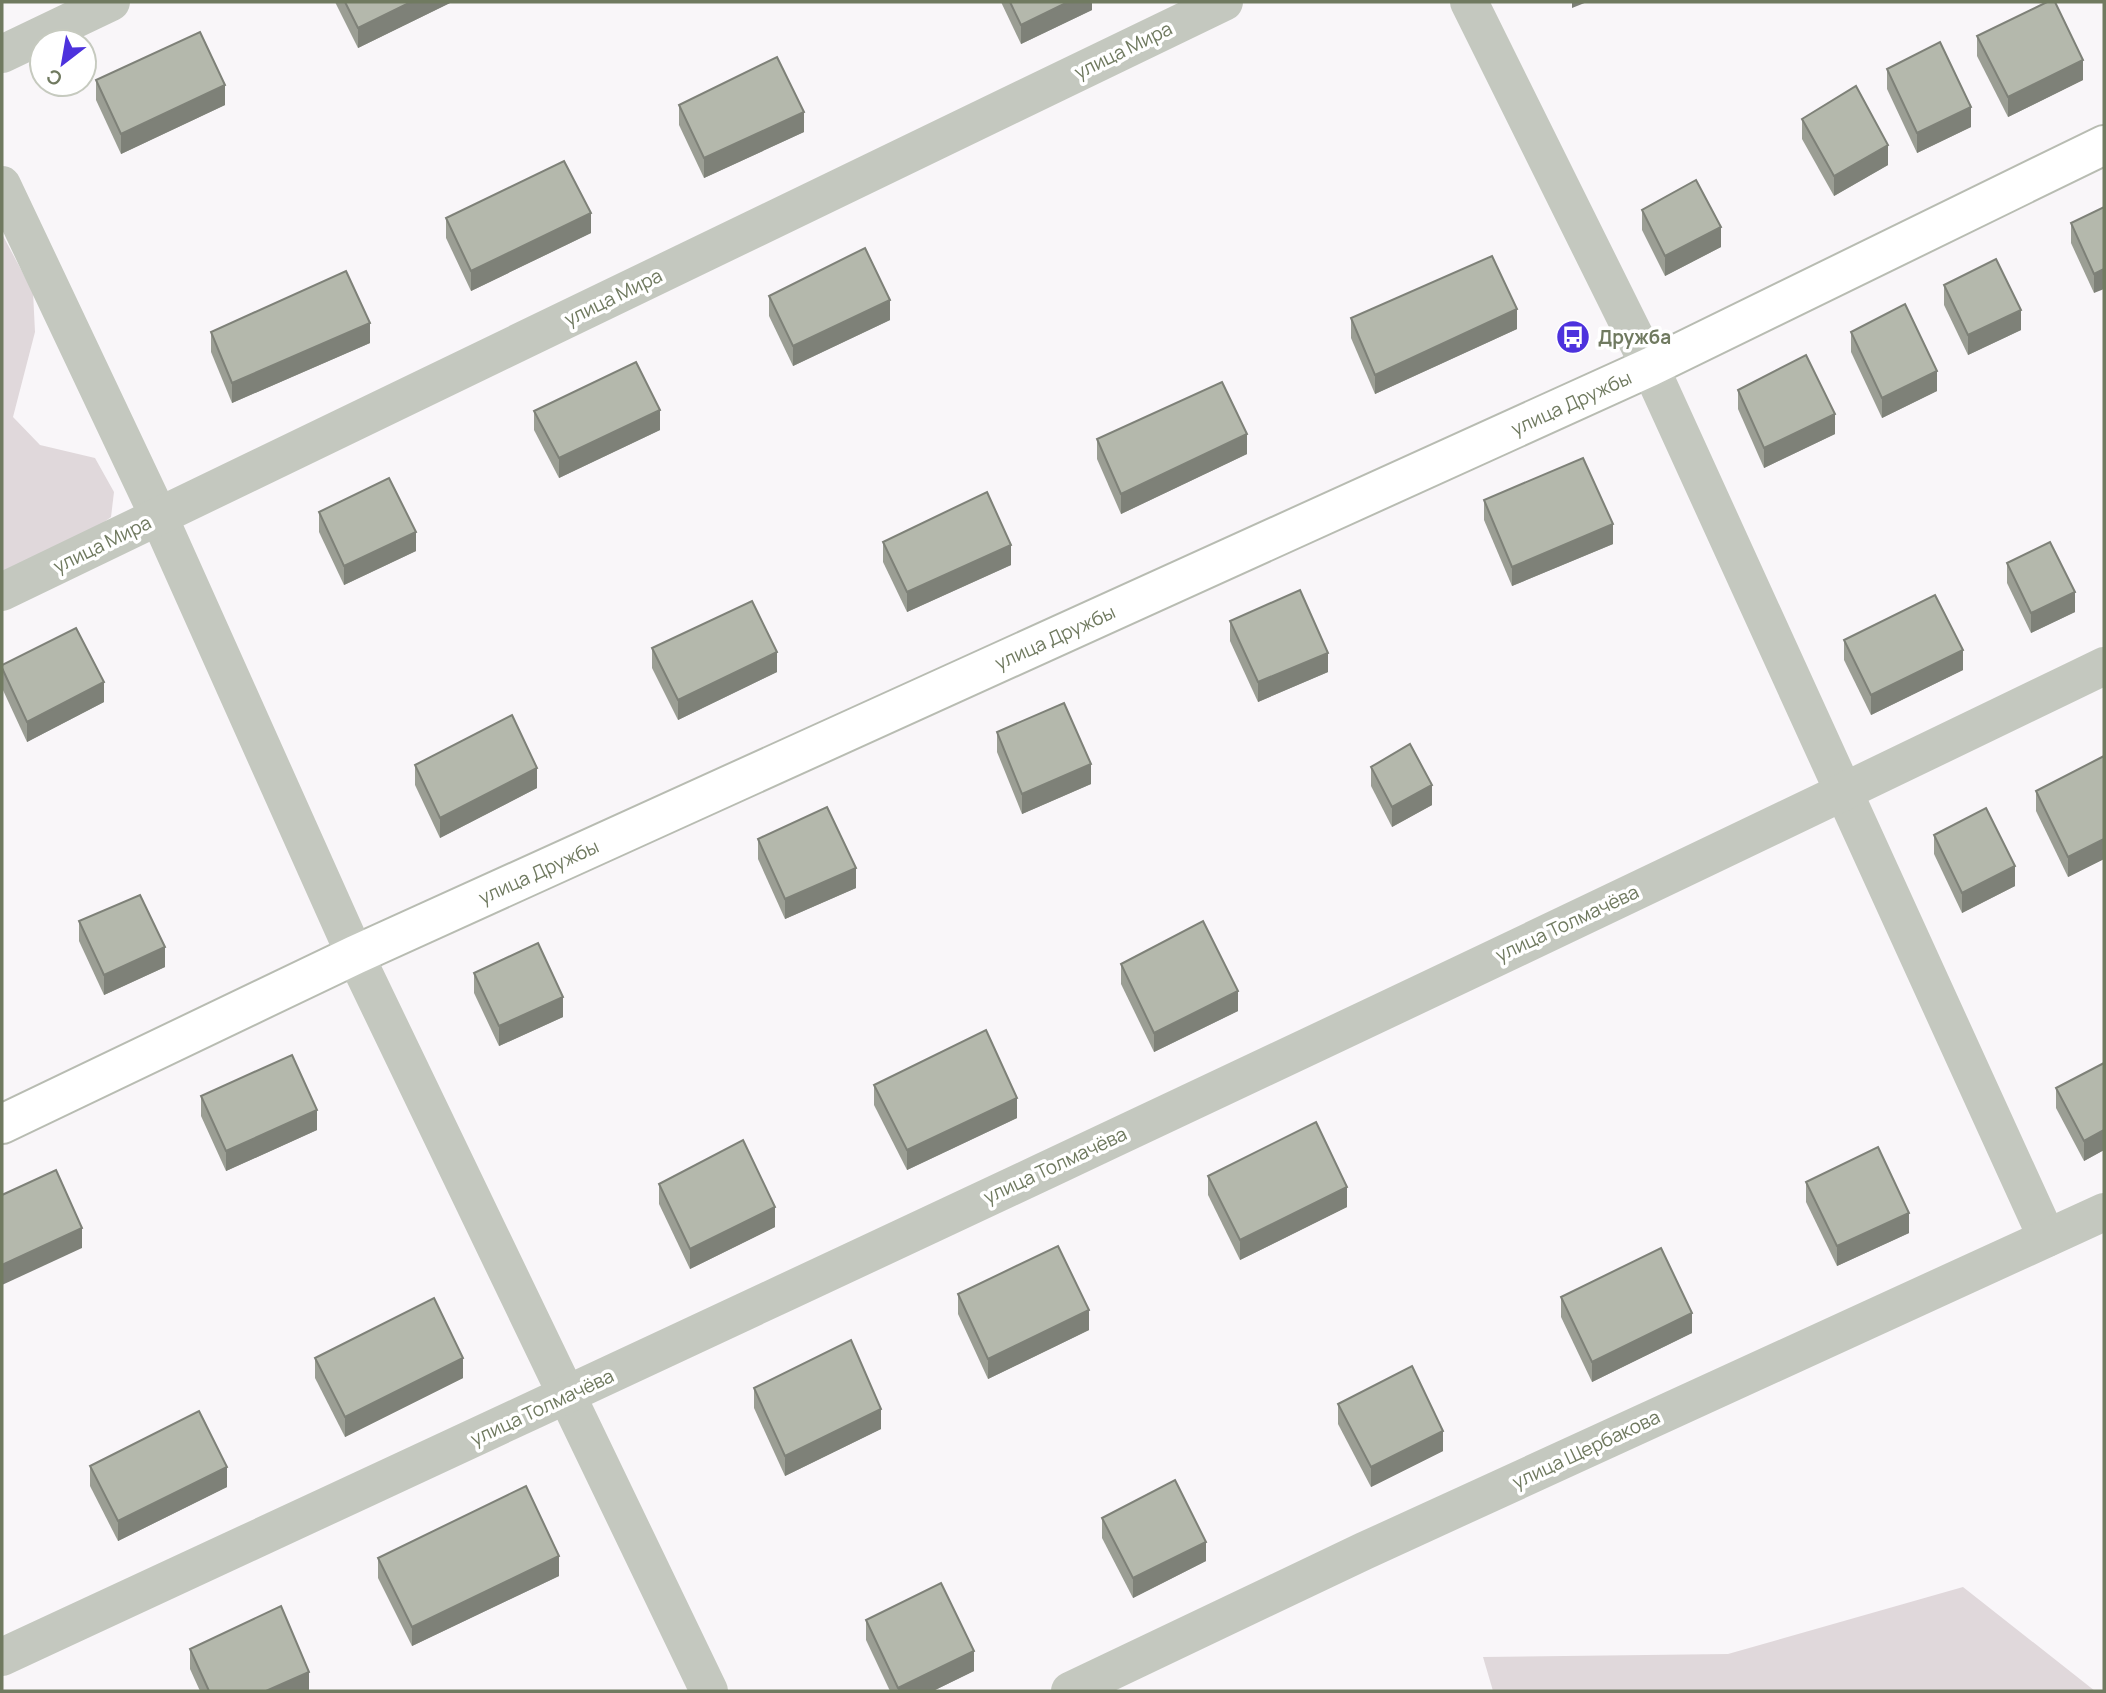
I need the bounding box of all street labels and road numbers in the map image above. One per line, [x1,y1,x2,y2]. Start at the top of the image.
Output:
street label: улица Мира [1070,15,1176,85]
street label: улица Мира [560,262,666,332]
street label: улица Дружбы [1507,364,1635,441]
street label: улица Мира [49,509,155,579]
street label: улица Дружбы [991,599,1119,676]
street label: улица Дружбы [474,833,603,910]
street label: улица Толмачёва [1491,878,1643,968]
street label: улица Толмачёва [979,1120,1131,1210]
street label: улица Толмачёва [466,1362,618,1452]
street label: улица Щербакова [1508,1403,1664,1495]

